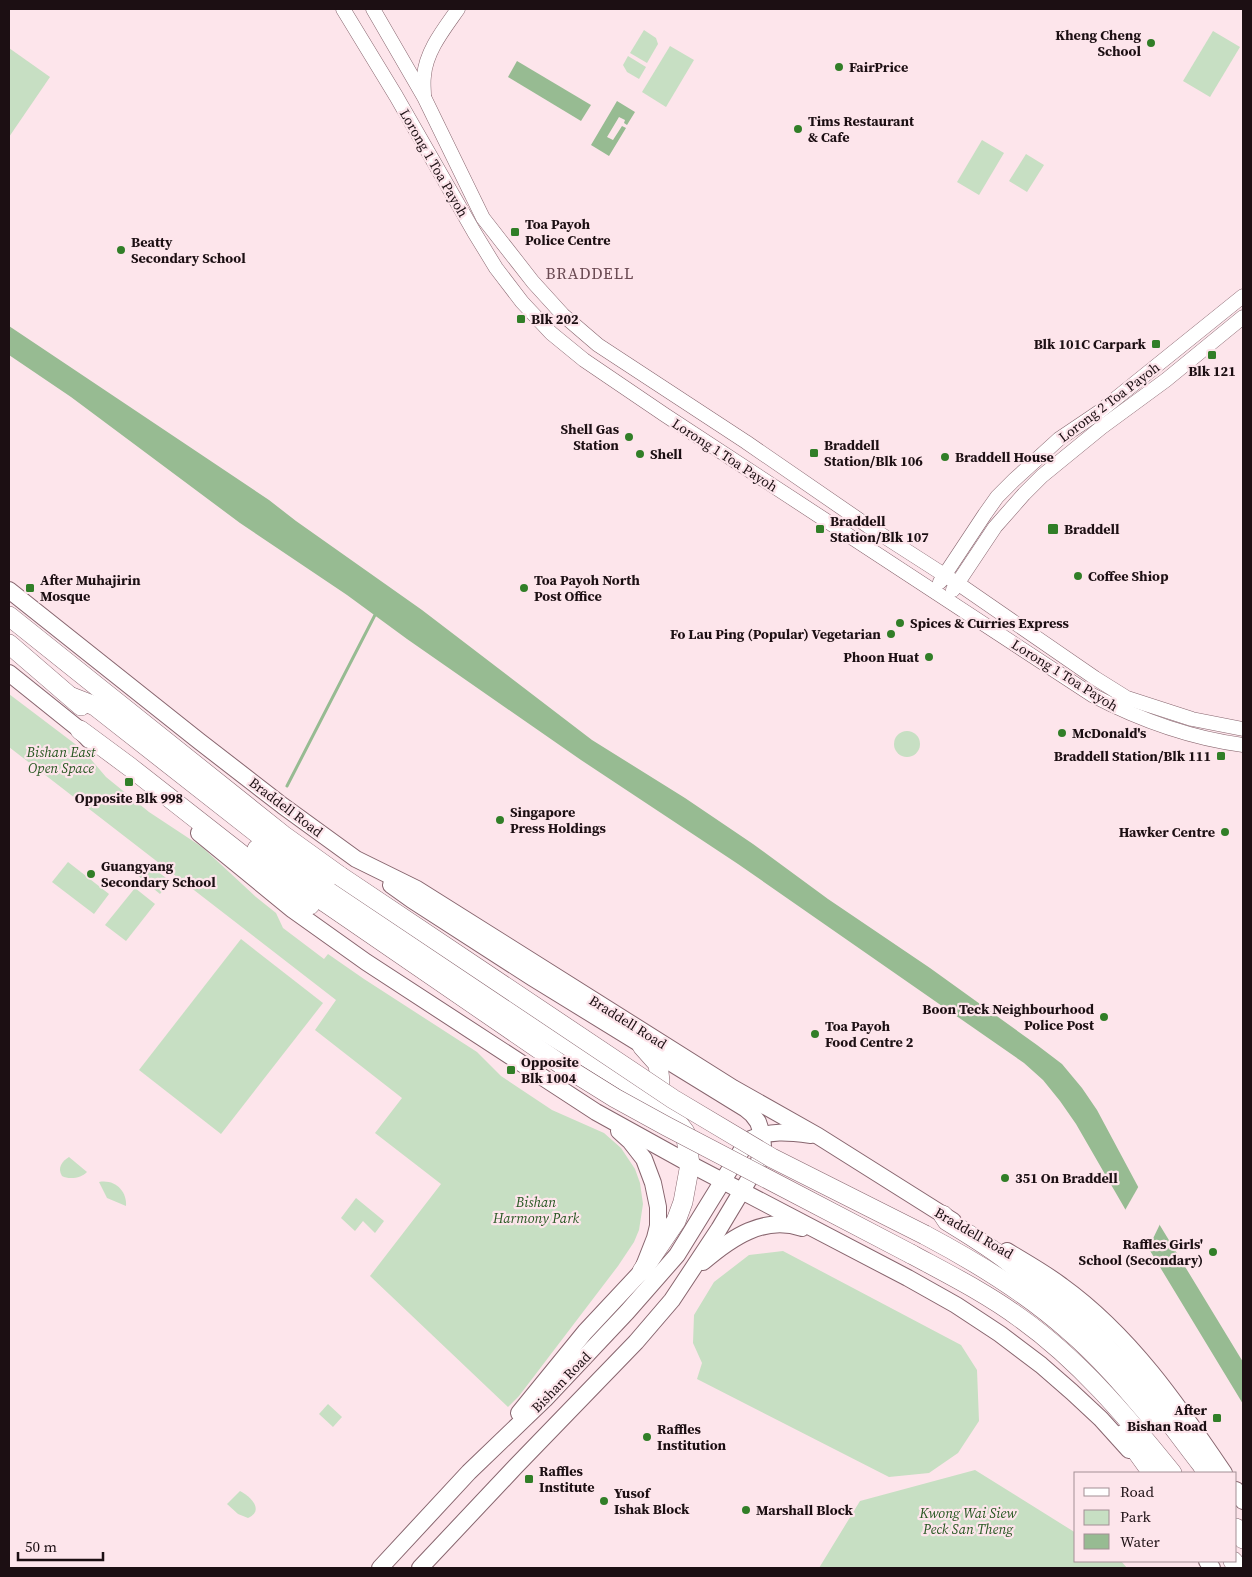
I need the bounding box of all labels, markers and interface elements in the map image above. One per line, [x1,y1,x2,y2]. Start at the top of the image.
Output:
place label: Kheng Cheng School [1055,25,1141,61]
marker: Kheng Cheng School [1145,37,1157,49]
place label: FairPrice [849,57,908,77]
marker: FairPrice [833,61,845,73]
street label: Lorong 1 Toa Payoh [395,105,473,221]
place label: Tims Restaurant & Cafe [808,111,915,147]
marker: Tims Restaurant & Cafe [792,123,804,135]
place label: Toa Payoh Police Centre [525,214,611,250]
marker: Toa Payoh Police Centre [509,226,521,238]
place label: Beatty Secondary School [131,232,246,268]
marker: Beatty Secondary School [115,244,127,256]
district label: BRADDELL [546,262,634,284]
place label: Blk 202 [531,309,579,329]
marker: Blk 202 [515,313,527,325]
place label: Blk 101C Carpark [1034,334,1147,354]
marker: Blk 101C Carpark [1150,338,1162,350]
marker: Blk 121 [1206,349,1218,361]
street label: Lorong 2 Toa Payoh [1054,357,1164,447]
place label: Blk 121 [1188,361,1236,381]
street label: Lorong 1 Toa Payoh [668,413,782,497]
place label: Shell Gas Station [561,419,620,455]
marker: Shell Gas Station [623,431,635,443]
place label: Braddell Station/Blk 106 [824,435,923,471]
place label: Shell [650,444,683,464]
marker: Braddell Station/Blk 106 [808,447,820,459]
place label: Braddell House [955,447,1054,467]
marker: Shell [634,448,646,460]
marker: Braddell House [939,451,951,463]
place label: Braddell Station/Blk 107 [830,511,929,547]
place label: Braddell [1064,519,1120,539]
marker: Braddell [1046,522,1060,536]
marker: Braddell Station/Blk 107 [814,523,826,535]
place label: Coffee Shiop [1088,566,1169,586]
place label: After Muhajirin Mosque [40,570,141,606]
place label: Toa Payoh North Post Office [534,570,640,606]
marker: Coffee Shiop [1072,570,1084,582]
marker: After Muhajirin Mosque [24,582,36,594]
marker: Toa Payoh North Post Office [518,582,530,594]
place label: Spices & Curries Express [910,613,1070,633]
marker: Spices & Curries Express [894,617,906,629]
place label: Fo Lau Ping (Popular) Vegetarian [670,624,881,644]
marker: Fo Lau Ping (Popular) Vegetarian [885,628,897,640]
street label: Lorong 1 Toa Payoh [1008,634,1122,716]
place label: Phoon Huat [843,647,920,667]
marker: Phoon Huat [923,651,935,663]
place label: McDonald's [1072,723,1147,743]
marker: McDonald's [1056,727,1068,739]
park label: Bishan East Open Space [26,742,97,778]
place label: Braddell Station/Blk 111 [1054,746,1211,766]
marker: Braddell Station/Blk 111 [1215,750,1227,762]
street label: Braddell Road [245,773,327,841]
marker: Opposite Blk 998 [123,776,135,788]
place label: Opposite Blk 998 [75,788,183,808]
place label: Singapore Press Holdings [510,802,607,838]
marker: Singapore Press Holdings [494,814,506,826]
place label: Hawker Centre [1119,822,1215,842]
marker: Hawker Centre [1219,826,1231,838]
place label: Guangyang Secondary School [101,856,216,892]
marker: Guangyang Secondary School [85,868,97,880]
street label: Braddell Road [585,990,671,1054]
place label: Boon Teck Neighbourhood Police Post [922,999,1095,1035]
marker: Boon Teck Neighbourhood Police Post [1098,1011,1110,1023]
place label: Toa Payoh Food Centre 2 [825,1016,914,1052]
marker: Toa Payoh Food Centre 2 [809,1028,821,1040]
place label: Opposite Blk 1004 [521,1052,579,1088]
marker: Opposite Blk 1004 [505,1064,517,1076]
place label: 351 On Braddell [1015,1168,1118,1188]
marker: 351 On Braddell [999,1172,1011,1184]
park label: Bishan Harmony Park [492,1192,579,1228]
street label: Braddell Road [931,1202,1017,1264]
place label: Raffles Girls' School (Secondary) [1079,1234,1203,1270]
marker: Raffles Girls' School (Secondary) [1207,1246,1219,1258]
street label: Bishan Road [527,1347,595,1417]
place label: After Bishan Road [1127,1400,1208,1436]
marker: After Bishan Road [1211,1412,1223,1424]
place label: Raffles Institution [657,1419,727,1455]
marker: Raffles Institution [641,1431,653,1443]
place label: Raffles Institute [539,1461,595,1497]
legend [1074,1472,1237,1562]
marker: Raffles Institute [523,1473,535,1485]
text: Road [1120,1481,1154,1502]
place label: Yusof Ishak Block [614,1483,690,1519]
marker: Yusof Ishak Block [598,1495,610,1507]
place label: Marshall Block [756,1500,854,1520]
park label: Kwong Wai Siew Peck San Theng [919,1503,1017,1539]
marker: Marshall Block [740,1504,752,1516]
text: Park [1120,1506,1152,1527]
scale bar [18,1530,102,1562]
text: Water [1120,1531,1161,1552]
text: 50 m [25,1536,57,1557]

